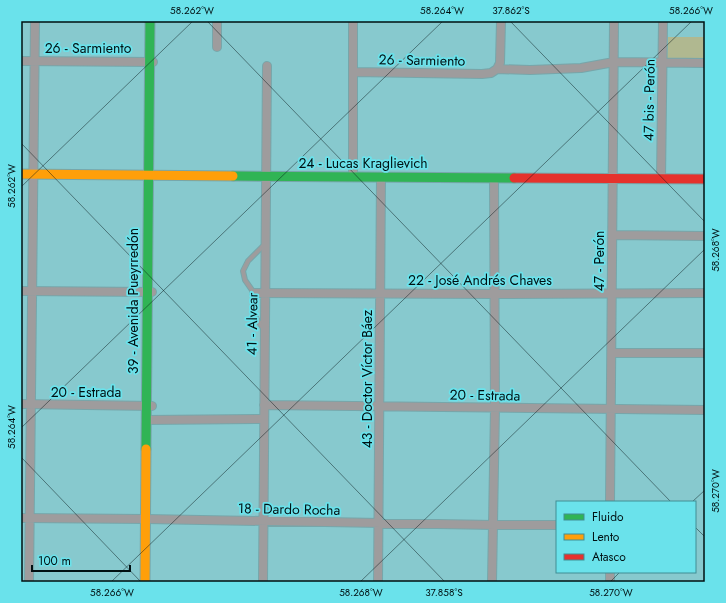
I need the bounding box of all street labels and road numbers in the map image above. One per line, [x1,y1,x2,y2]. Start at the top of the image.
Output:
street label: 26 - Sarmiento [45,38,132,58]
street label: 26 - Sarmiento [378,49,466,71]
street label: 47 bis - Perón [638,59,660,141]
street label: 24 - Lucas Kraglievich [298,153,428,173]
street label: 39 - Avenida Pueyrredón [123,228,143,374]
street label: 47 - Perón [589,231,609,291]
street label: 22 - José Andrés Chaves [408,270,552,290]
street label: 41 - Alvear [241,292,263,356]
street label: 43 - Doctor Víctor Báez [357,309,377,448]
street label: 20 - Estrada [51,382,121,402]
street label: 20 - Estrada [449,384,521,406]
street label: 18 - Dardo Rocha [238,498,340,520]

